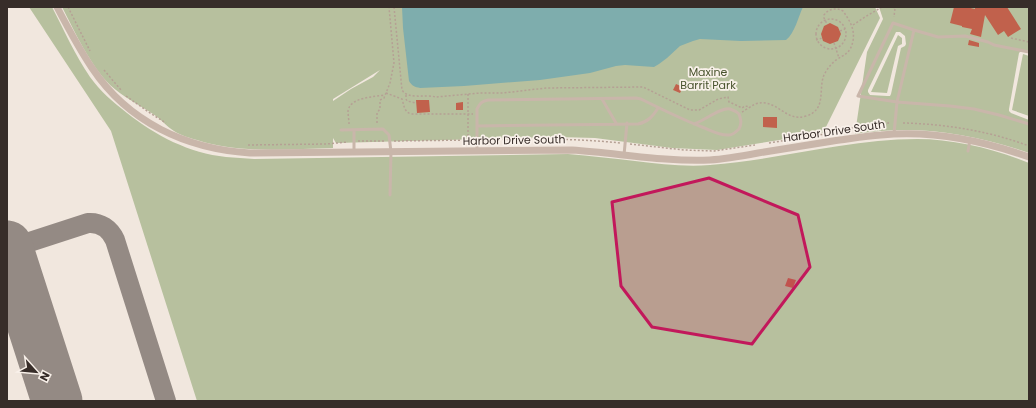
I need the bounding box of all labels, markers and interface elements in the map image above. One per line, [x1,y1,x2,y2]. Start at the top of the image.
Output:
park label: Maxine Barrit Park [680,64,736,93]
street label: Harbor Drive South [782,116,886,146]
street label: Harbor Drive South [462,131,566,149]
north arrow [16,352,56,392]
text: N [36,369,54,384]

